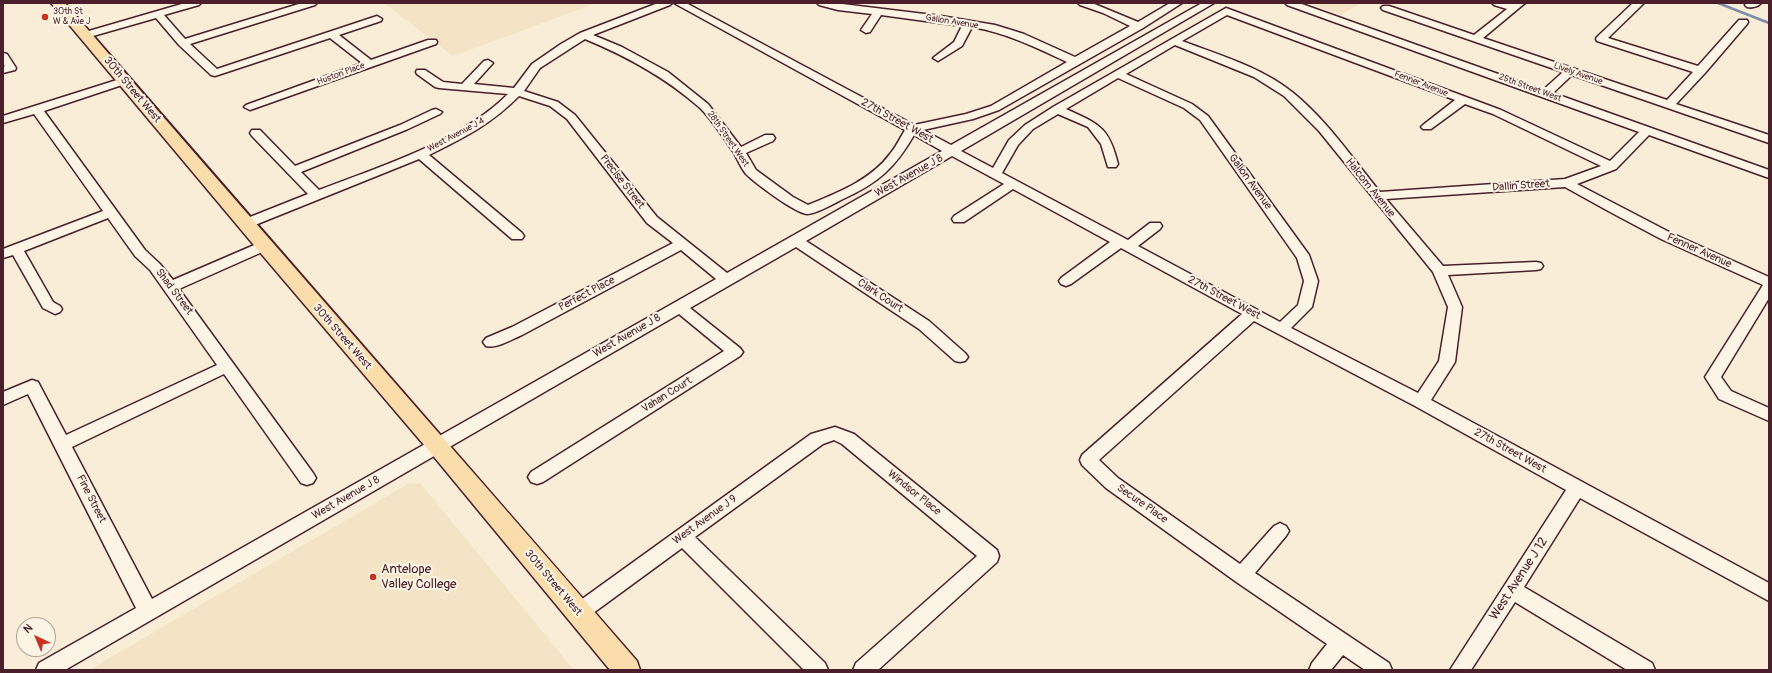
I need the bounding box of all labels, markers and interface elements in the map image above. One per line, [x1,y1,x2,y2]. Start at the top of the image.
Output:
place label: 30th St W & Ave J [53,7,90,28]
marker: 30th St W & Ave J [40,12,50,22]
street label: Galion Avenue [925,12,979,32]
street label: 30th Street West [101,54,163,126]
street label: Huston Place [316,60,366,88]
street label: Lively Avenue [1552,61,1604,87]
street label: Fenner Avenue [1393,69,1449,99]
street label: 25th Street West [1497,72,1563,104]
street label: 27th Street West [859,96,935,146]
street label: 28th Street West [705,109,751,169]
street label: West Avenue J 4 [426,115,486,155]
street label: Precise Street [597,152,647,212]
street label: West Avenue J 8 [873,152,945,200]
street label: Galion Avenue [1225,152,1275,212]
street label: Halcom Avenue [1342,156,1398,220]
street label: Dallin Street [1492,177,1550,195]
street label: Fenner Avenue [1665,231,1733,271]
street label: Shad Street [152,266,196,318]
street label: 27th Street West [1185,273,1263,323]
street label: Perfect Place [557,274,617,314]
street label: Clark Court [855,276,905,316]
street label: 30th Street West [310,302,374,372]
street label: West Avenue J 8 [591,311,663,361]
street label: Vahan Court [639,374,695,416]
street label: 27th Street West [1472,426,1548,476]
street label: Windsor Place [885,467,943,519]
street label: Fine Street [73,473,109,525]
street label: West Avenue J 8 [310,473,382,523]
street label: Secure Place [1114,482,1170,526]
street label: West Avenue J 9 [670,492,740,548]
street label: West Avenue J 12 [1486,535,1552,623]
street label: 30th Street West [522,547,584,619]
place label: Antelope Valley College [381,562,456,593]
marker: Antelope Valley College [368,572,378,582]
north arrow [16,617,56,657]
text: N [21,621,35,636]

